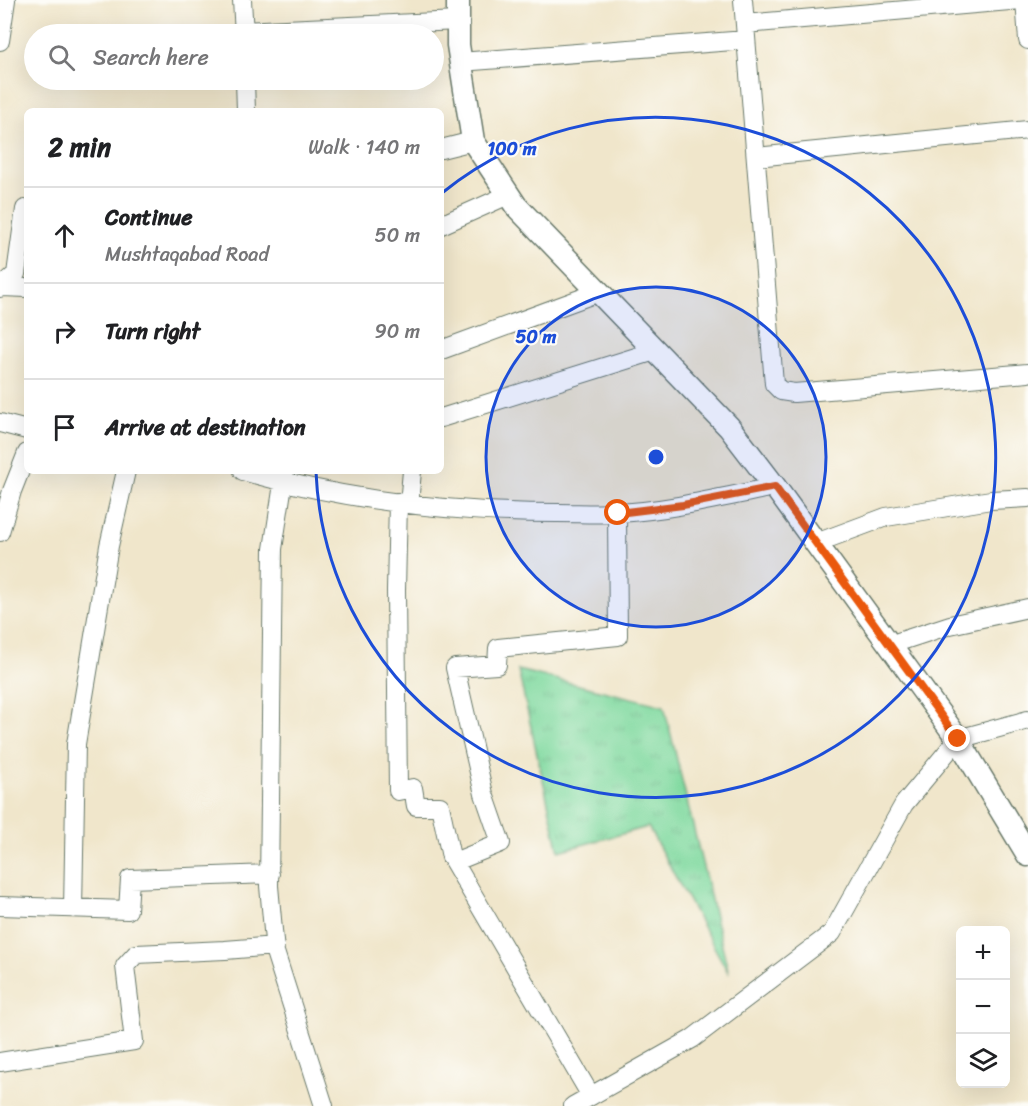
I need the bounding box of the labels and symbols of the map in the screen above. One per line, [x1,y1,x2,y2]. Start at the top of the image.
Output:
text: 100 m [488,133,537,165]
text: 50 m [516,321,557,353]
centre of rings [646,447,666,467]
route start [604,499,630,525]
route end [944,725,970,751]

